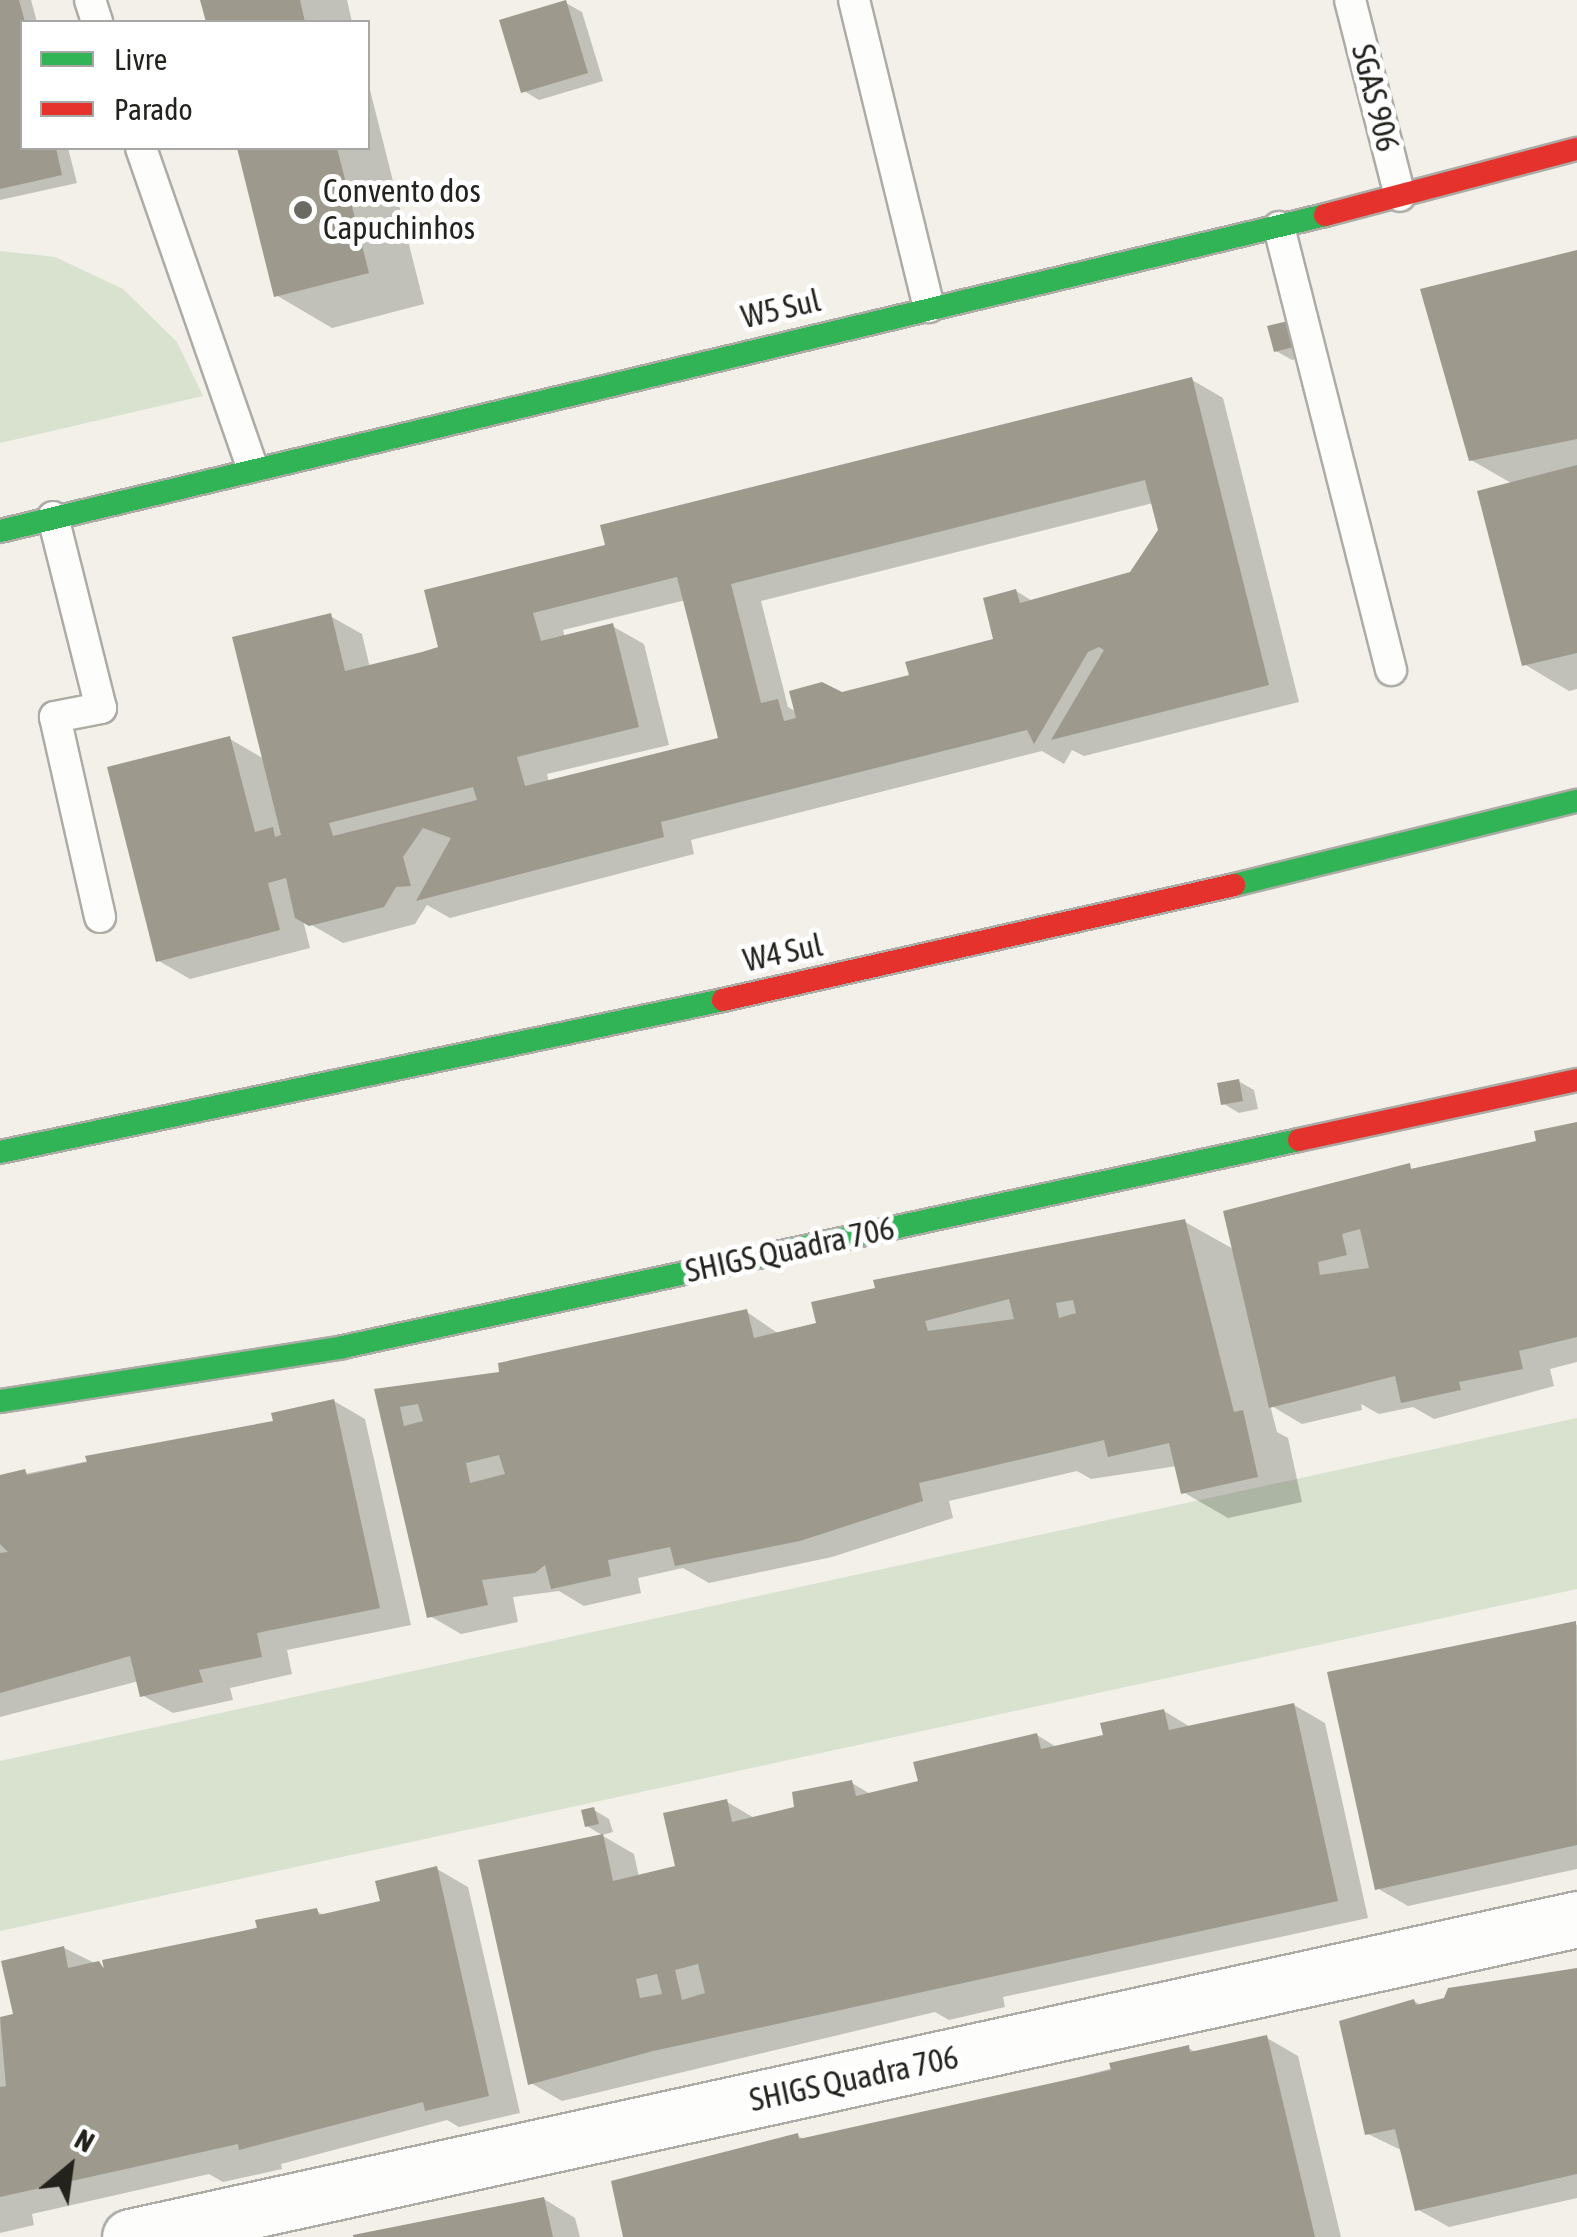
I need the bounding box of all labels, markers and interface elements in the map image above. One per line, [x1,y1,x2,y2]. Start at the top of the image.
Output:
legend [20,20,370,150]
street label: SGAS 906 [1343,40,1407,156]
text: Livre [114,42,167,76]
text: Parado [114,92,193,126]
place label: Convento dos Capuchinhos [323,173,481,248]
marker: Convento dos Capuchinhos [292,199,314,221]
street label: W5 Sul [738,281,824,337]
street label: W4 Sul [740,926,826,980]
street label: SHIGS Quadra 706 [682,1209,898,1291]
street label: SHIGS Quadra 706 [746,2038,962,2120]
north arrow [20,2117,120,2217]
text: N [70,2123,100,2159]

